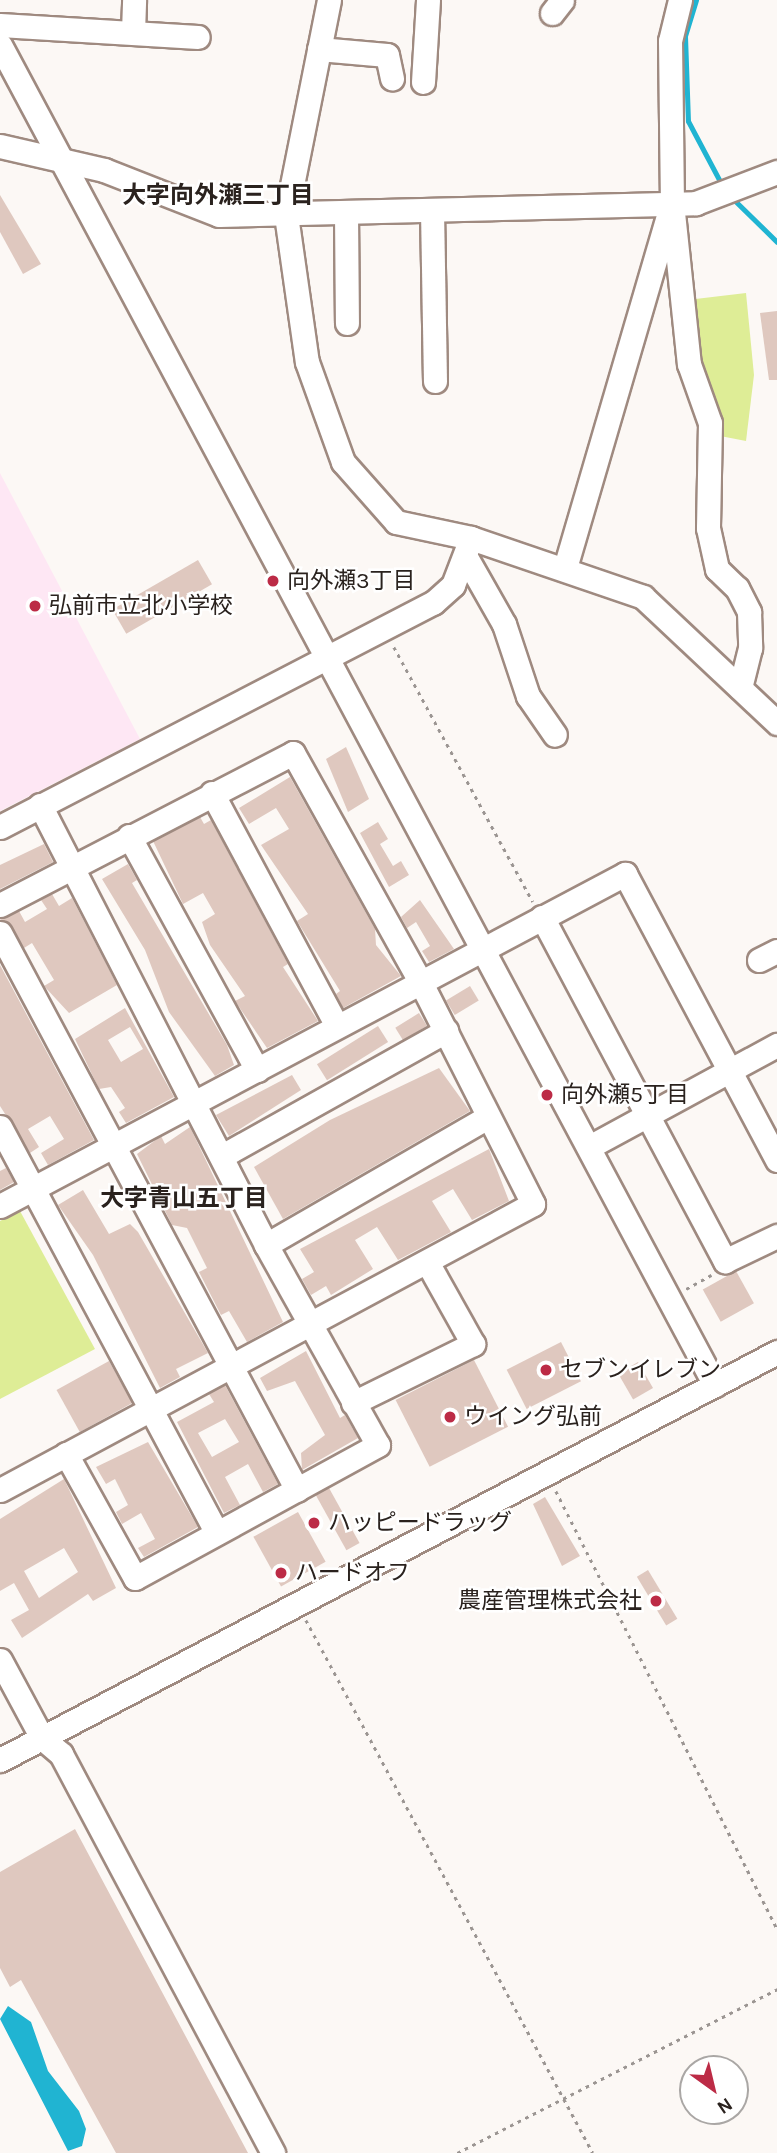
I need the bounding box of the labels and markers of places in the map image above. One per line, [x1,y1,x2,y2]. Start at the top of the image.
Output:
place label: 向外瀬3丁目 [287,567,416,595]
marker: 向外瀬3丁目 [265,573,281,589]
place label: 弘前市立北小学校 [49,592,233,620]
marker: 弘前市立北小学校 [27,598,43,614]
place label: 向外瀬5丁目 [561,1081,689,1109]
marker: 向外瀬5丁目 [539,1087,555,1103]
place label: セブンイレブン [560,1356,721,1384]
marker: セブンイレブン [538,1362,554,1378]
place label: ウイング弘前 [464,1403,602,1431]
marker: ウイング弘前 [442,1409,458,1425]
place label: ハッピードラッグ [328,1509,512,1537]
marker: ハッピードラッグ [306,1515,322,1531]
place label: ハードオフ [295,1559,410,1587]
marker: ハードオフ [273,1565,289,1581]
place label: 農産管理株式会社 [458,1587,642,1615]
marker: 農産管理株式会社 [648,1593,664,1609]

